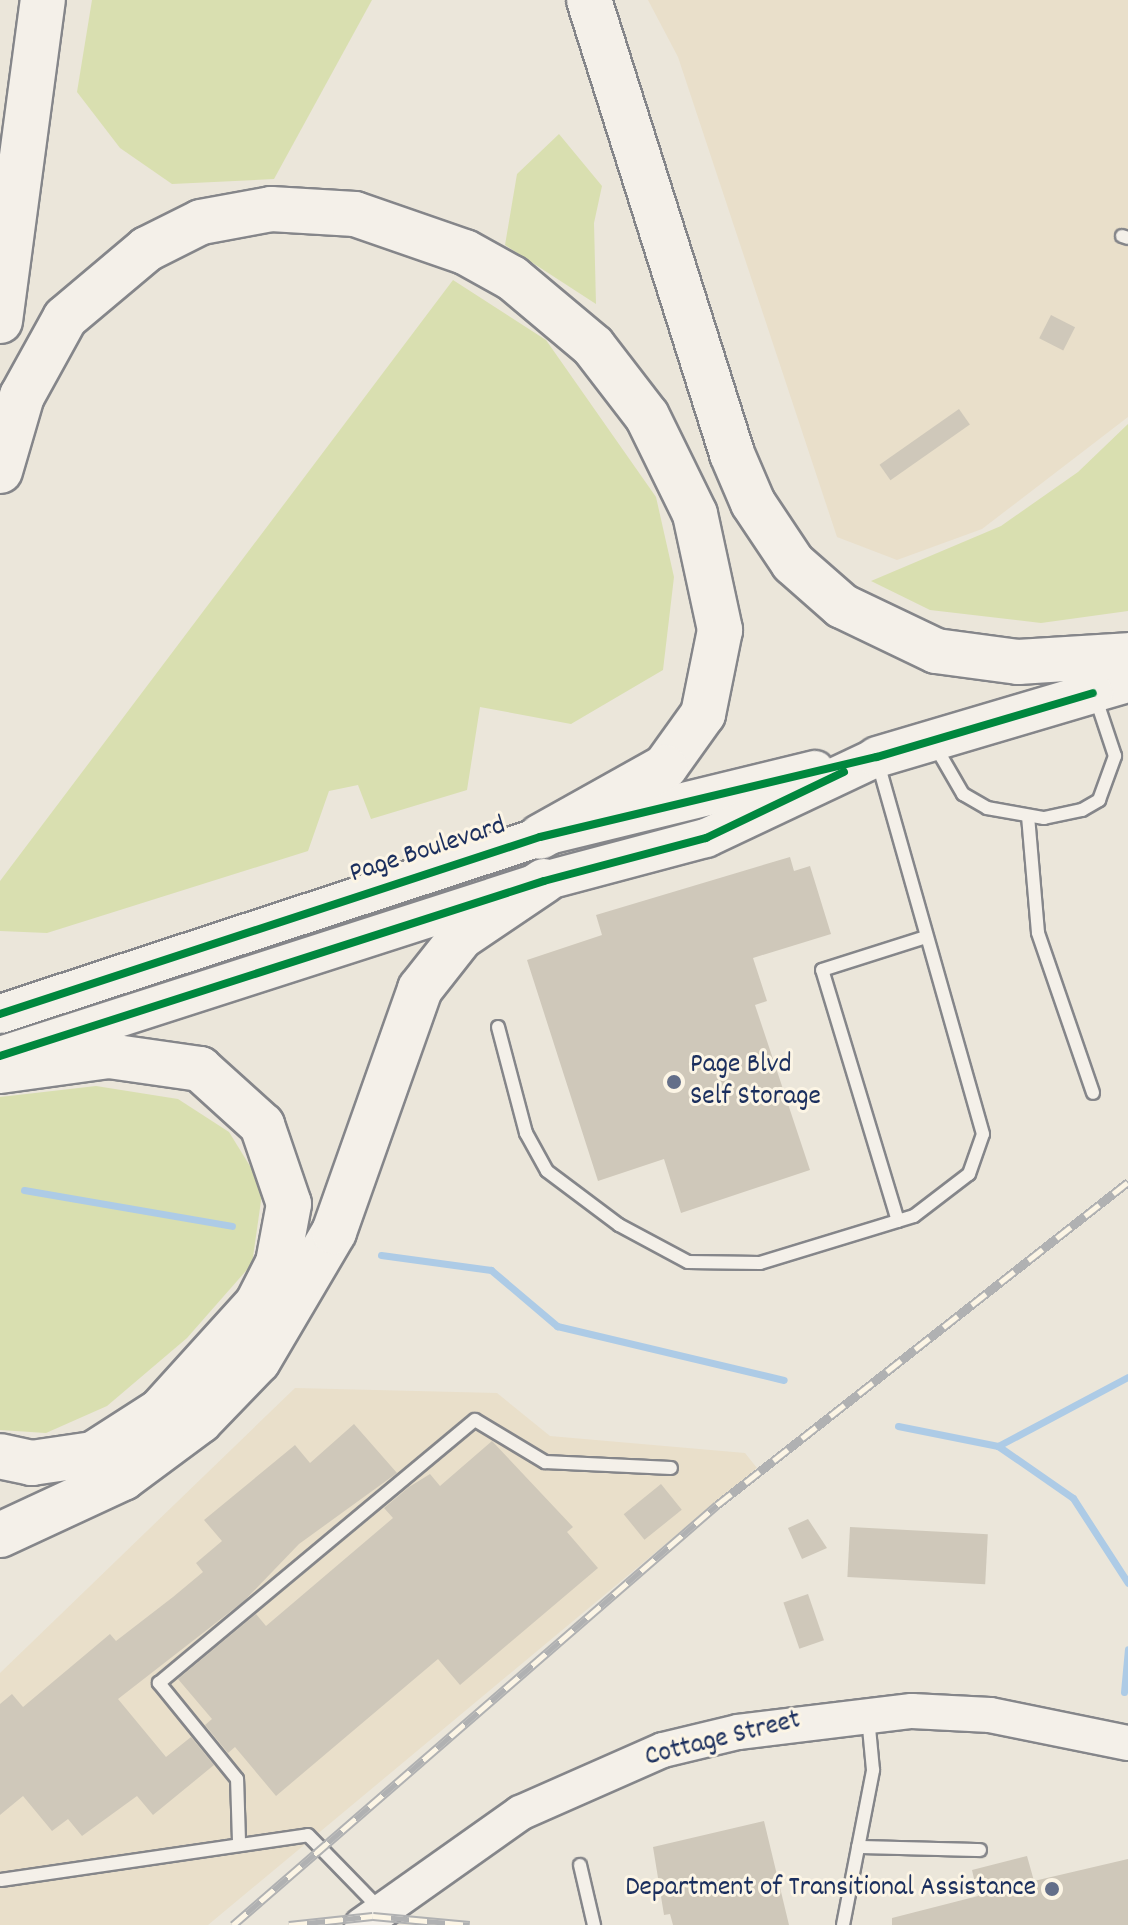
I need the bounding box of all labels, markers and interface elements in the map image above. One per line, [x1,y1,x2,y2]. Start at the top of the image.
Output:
street label: Page Boulevard [346,810,510,892]
place label: Page Blvd Self Storage [690,1049,821,1115]
marker: Page Blvd Self Storage [665,1073,683,1091]
street label: Cottage Street [642,1704,804,1776]
place label: Department of Transitional Assistance [625,1872,1036,1906]
marker: Department of Transitional Assistance [1043,1880,1061,1898]

